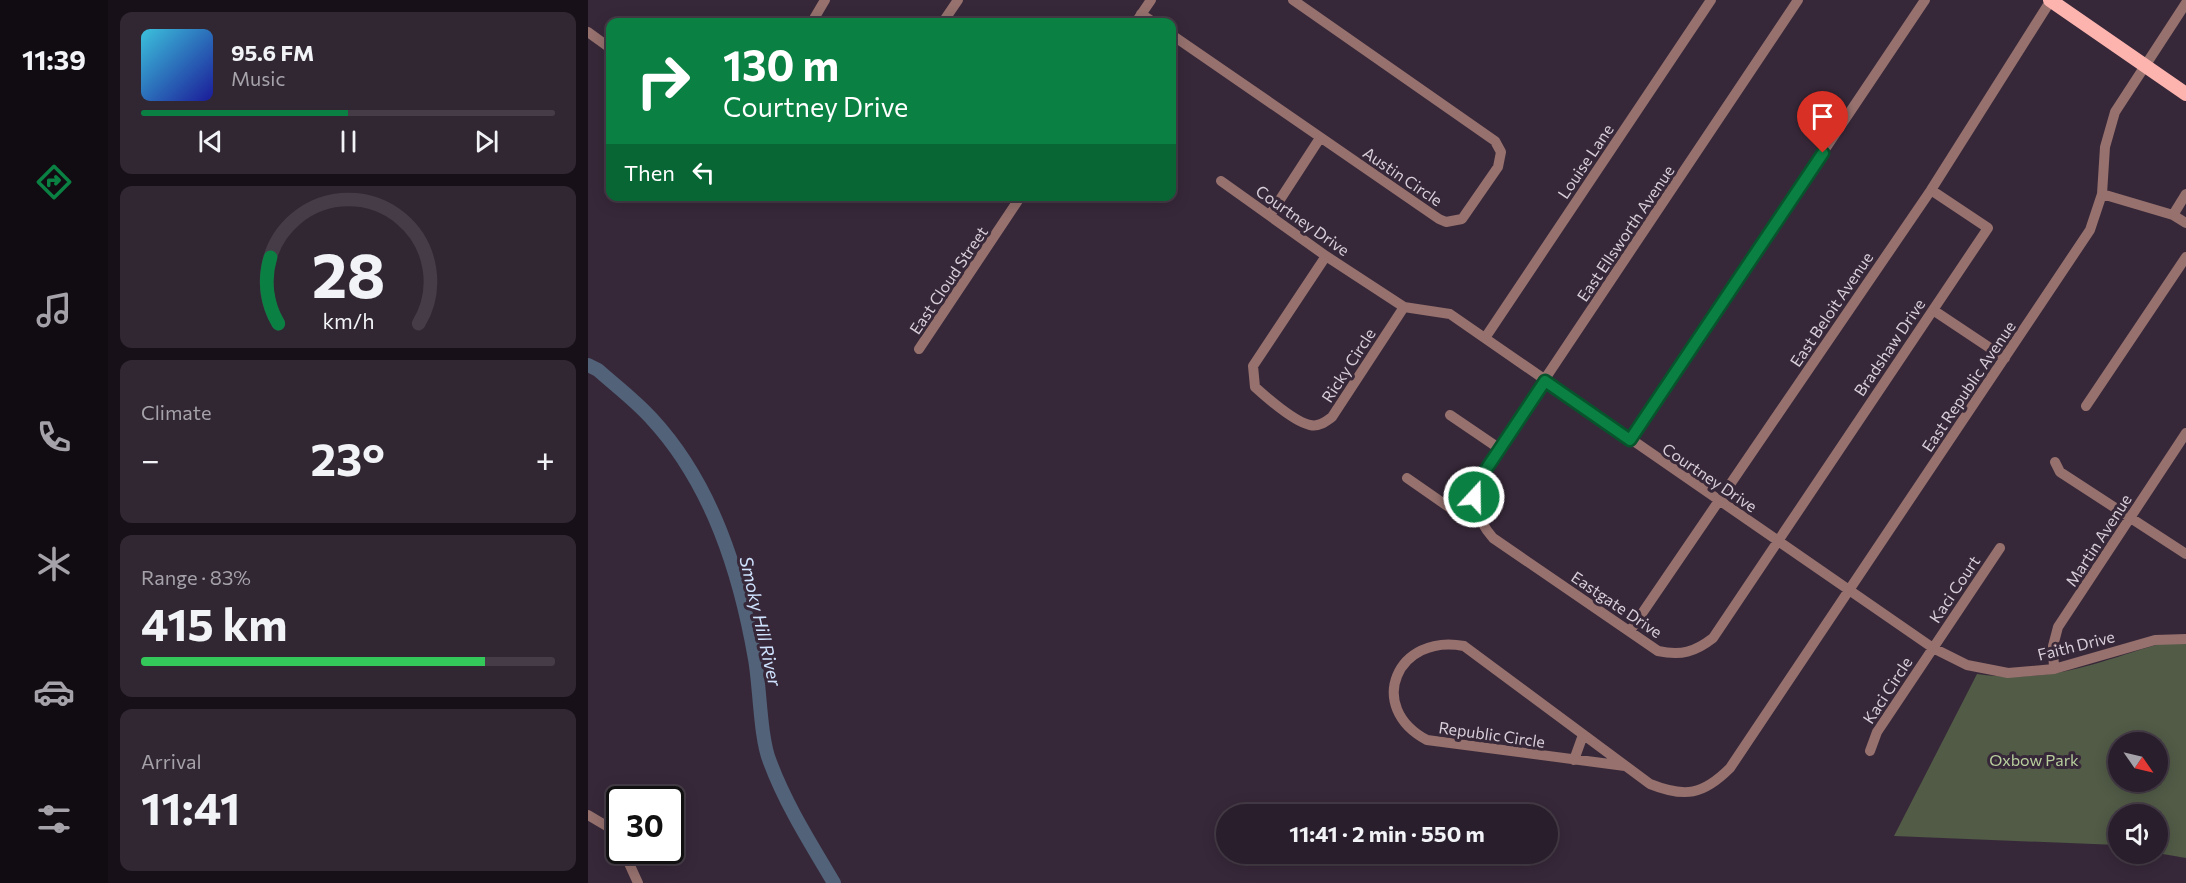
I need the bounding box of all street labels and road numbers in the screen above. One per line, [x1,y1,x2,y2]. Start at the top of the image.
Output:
street label: Louise Lane [1553,120,1617,202]
street label: Austin Circle [1360,143,1446,209]
street label: East Ellsworth Avenue [1572,161,1678,305]
street label: Courtney Drive [1253,181,1353,259]
street label: East Cloud Street [905,222,991,337]
street label: East Beloit Avenue [1786,248,1876,370]
street label: Bradshaw Drive [1849,295,1929,399]
street label: East Republic Avenue [1917,317,2019,455]
street label: Ricky Circle [1317,324,1379,406]
street label: Courtney Drive [1659,438,1761,516]
street label: Martin Avenue [2061,490,2135,590]
street label: Kaci Court [1925,552,1984,626]
street label: Eastgate Drive [1568,567,1666,641]
street label: Faith Drive [2035,626,2117,664]
street label: Kaci Circle [1858,653,1916,727]
street label: Republic Circle [1438,717,1546,751]

